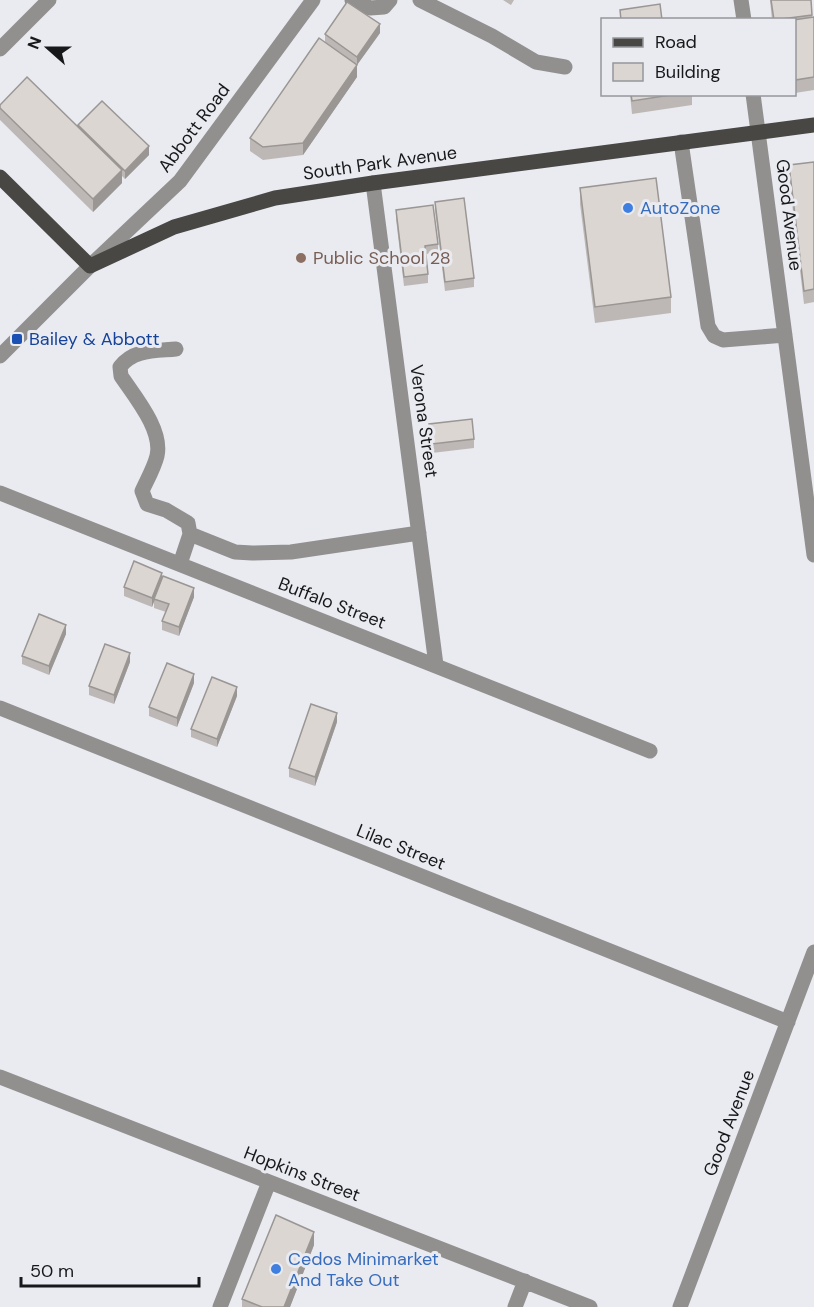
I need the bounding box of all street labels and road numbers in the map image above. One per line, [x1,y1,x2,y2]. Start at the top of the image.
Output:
street label: Abbott Road [153,79,235,177]
street label: South Park Avenue [302,140,458,186]
street label: Good Avenue [770,158,808,272]
street label: Verona Street [404,363,444,479]
street label: Buffalo Street [275,571,389,635]
street label: Lilac Street [353,818,449,876]
street label: Good Avenue [698,1066,760,1180]
street label: Hopkins Street [240,1141,364,1207]

